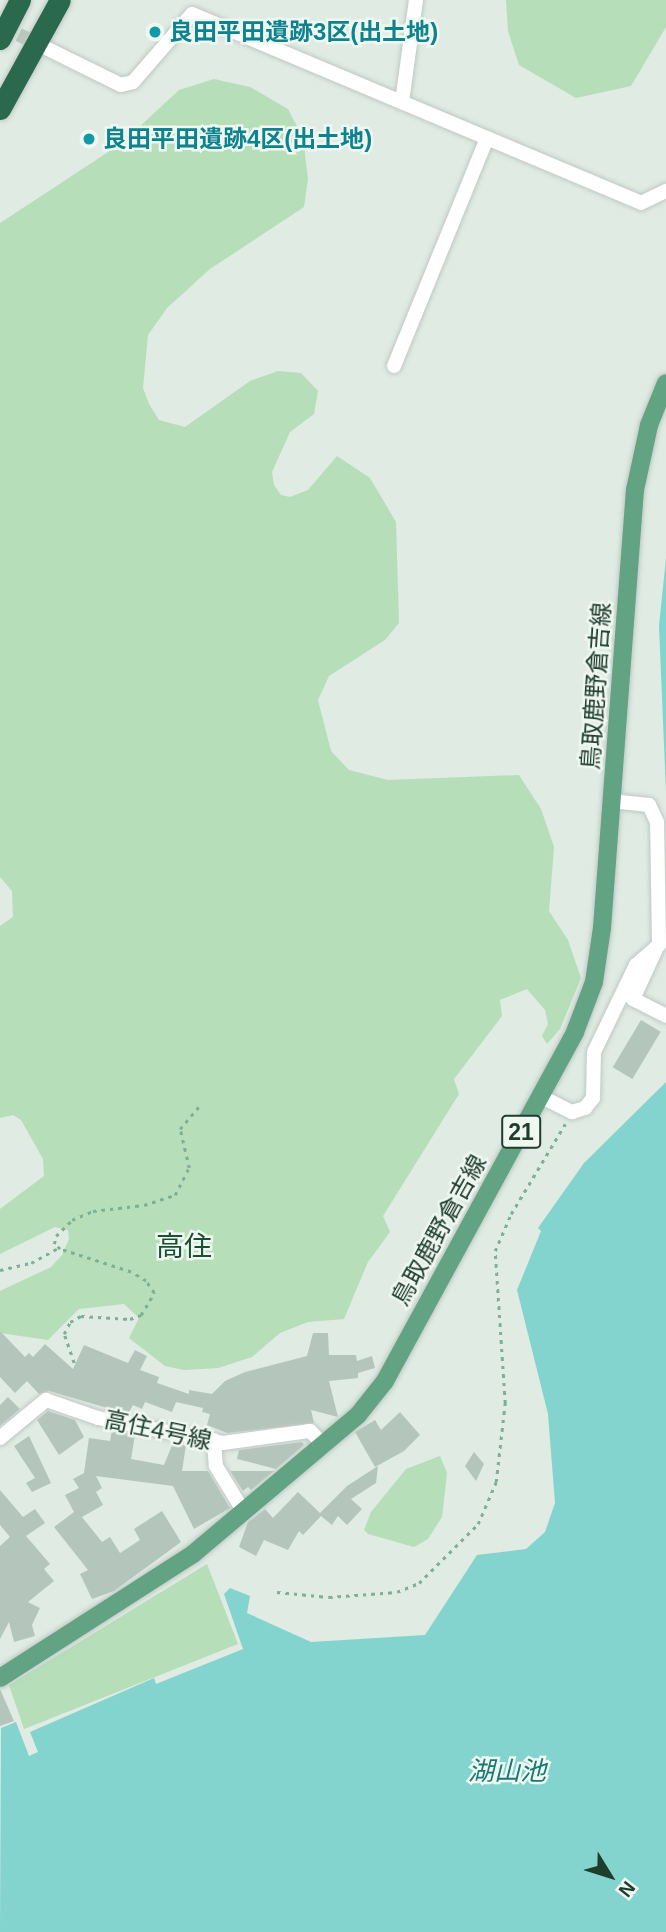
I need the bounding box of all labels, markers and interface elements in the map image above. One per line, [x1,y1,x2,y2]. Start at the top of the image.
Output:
place label: 良田平田遺跡3区(出土地) [169,18,438,46]
marker: 良田平田遺跡3区(出土地) [147,24,163,40]
place label: 良田平田遺跡4区(出土地) [103,125,372,153]
marker: 良田平田遺跡4区(出土地) [81,131,97,147]
street label: 鳥取鹿野倉吉線 [576,601,616,771]
road number: 21 [500,1112,542,1152]
street label: 鳥取鹿野倉吉線 [386,1150,492,1310]
district label: 高住 [156,1230,212,1264]
street label: 高住4号線 [102,1405,214,1455]
water label: 湖山池 [468,1756,546,1788]
north arrow [575,1841,645,1911]
text: N [614,1877,639,1901]

